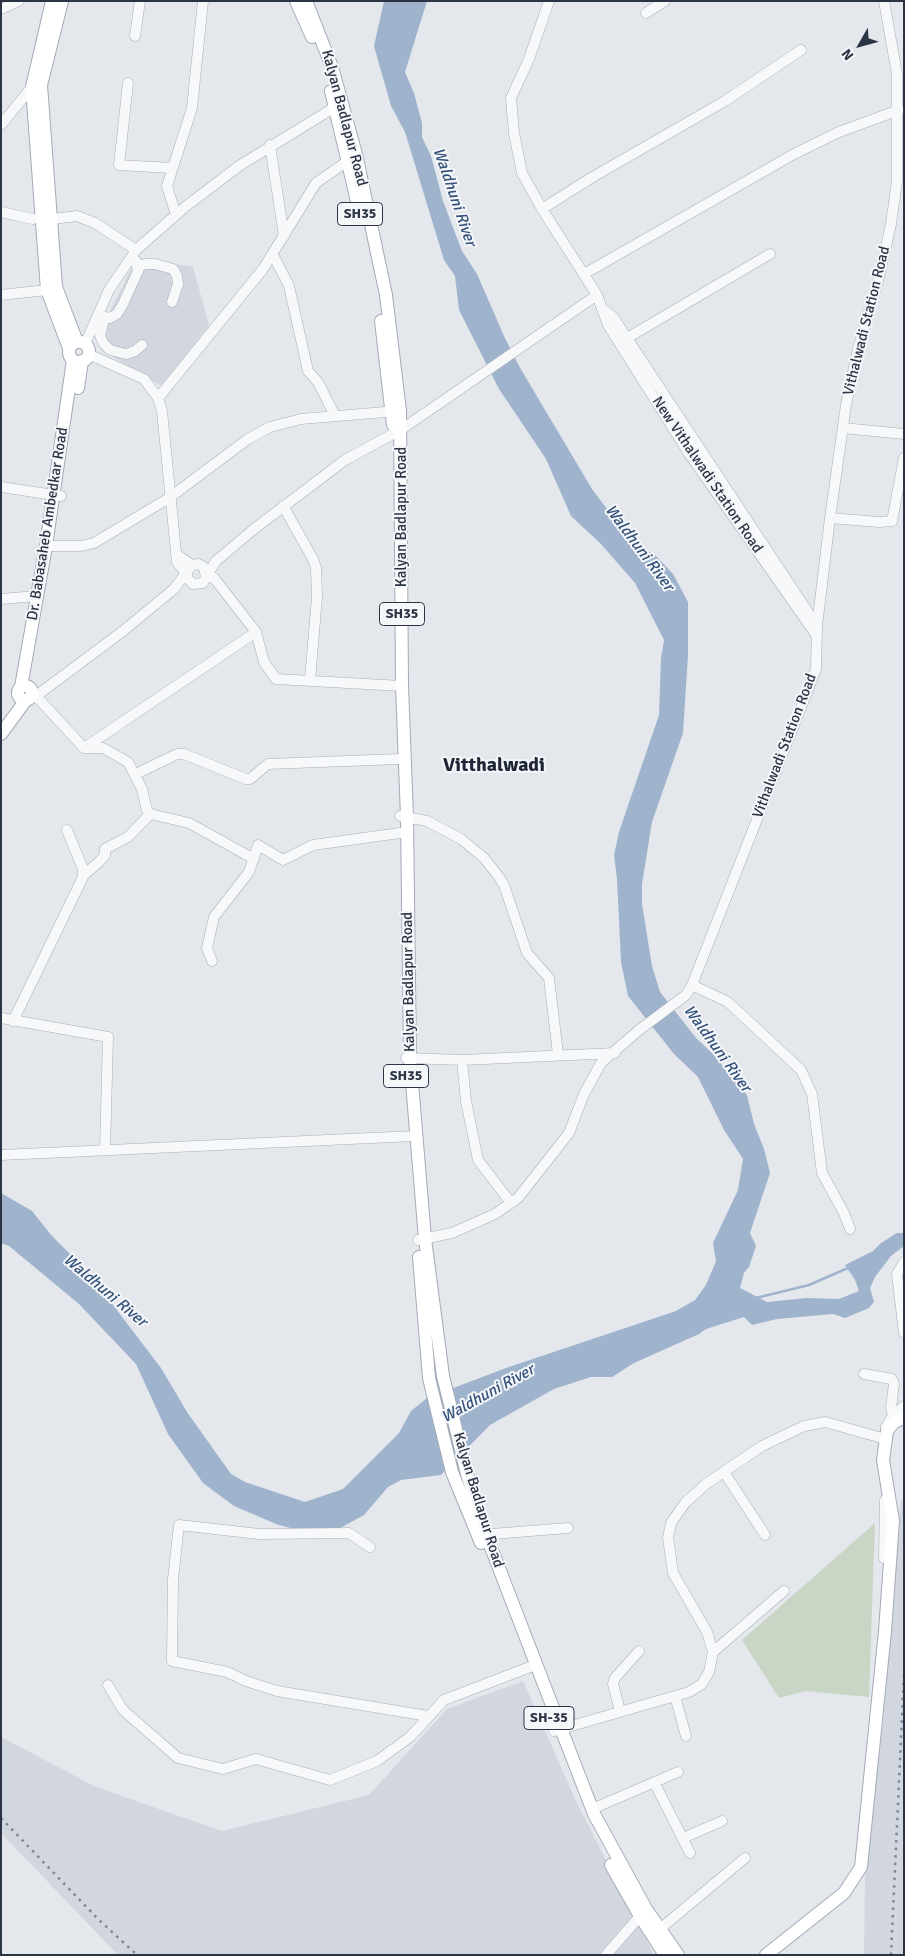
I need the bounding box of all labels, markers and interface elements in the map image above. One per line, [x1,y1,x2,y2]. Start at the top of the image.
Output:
north arrow [835,20,885,70]
text: N [838,45,857,64]
street label: Kalyan Badlapur Road [317,48,371,188]
water label: Waldhuni River [428,145,480,249]
road number: SH35 [338,202,382,225]
street label: Vithalwadi Station Road [840,244,894,398]
street label: New Vithalwadi Station Road [648,393,766,557]
street label: Dr. Babasaheb Ambedkar Road [24,426,72,622]
street label: Kalyan Badlapur Road [393,447,411,587]
water label: Waldhuni River [600,501,678,595]
road number: SH35 [380,602,424,626]
street label: Vithalwadi Station Road [749,671,821,821]
district label: Vitthalwadi [443,754,545,778]
street label: Kalyan Badlapur Road [399,912,419,1052]
water label: Waldhuni River [679,1002,755,1096]
road number: SH35 [384,1064,428,1088]
water label: Waldhuni River [59,1251,151,1331]
water label: Waldhuni River [438,1361,538,1427]
street label: Kalyan Badlapur Road [449,1430,507,1570]
road number: SH-35 [524,1706,574,1730]

